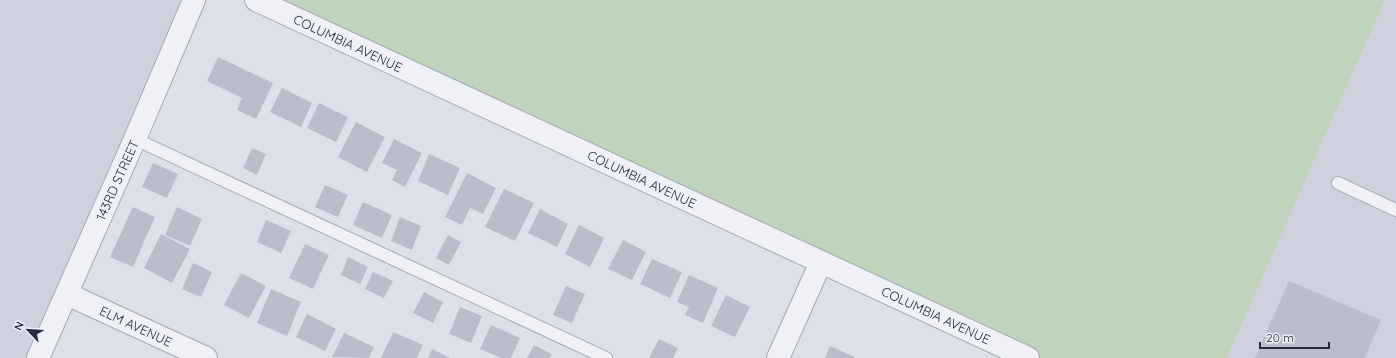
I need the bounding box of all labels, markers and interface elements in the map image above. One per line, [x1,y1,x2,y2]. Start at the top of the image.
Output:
street label: COLUMBIA AVENUE [291,11,405,75]
street label: 143RD STREET [92,137,142,223]
street label: COLUMBIA AVENUE [585,147,699,211]
street label: COLUMBIA AVENUE [879,283,993,347]
street label: ELM AVENUE [97,302,175,350]
north arrow [8,310,48,350]
text: N [11,319,27,332]
scale bar [1260,324,1329,350]
text: 20 m [1266,330,1294,345]

